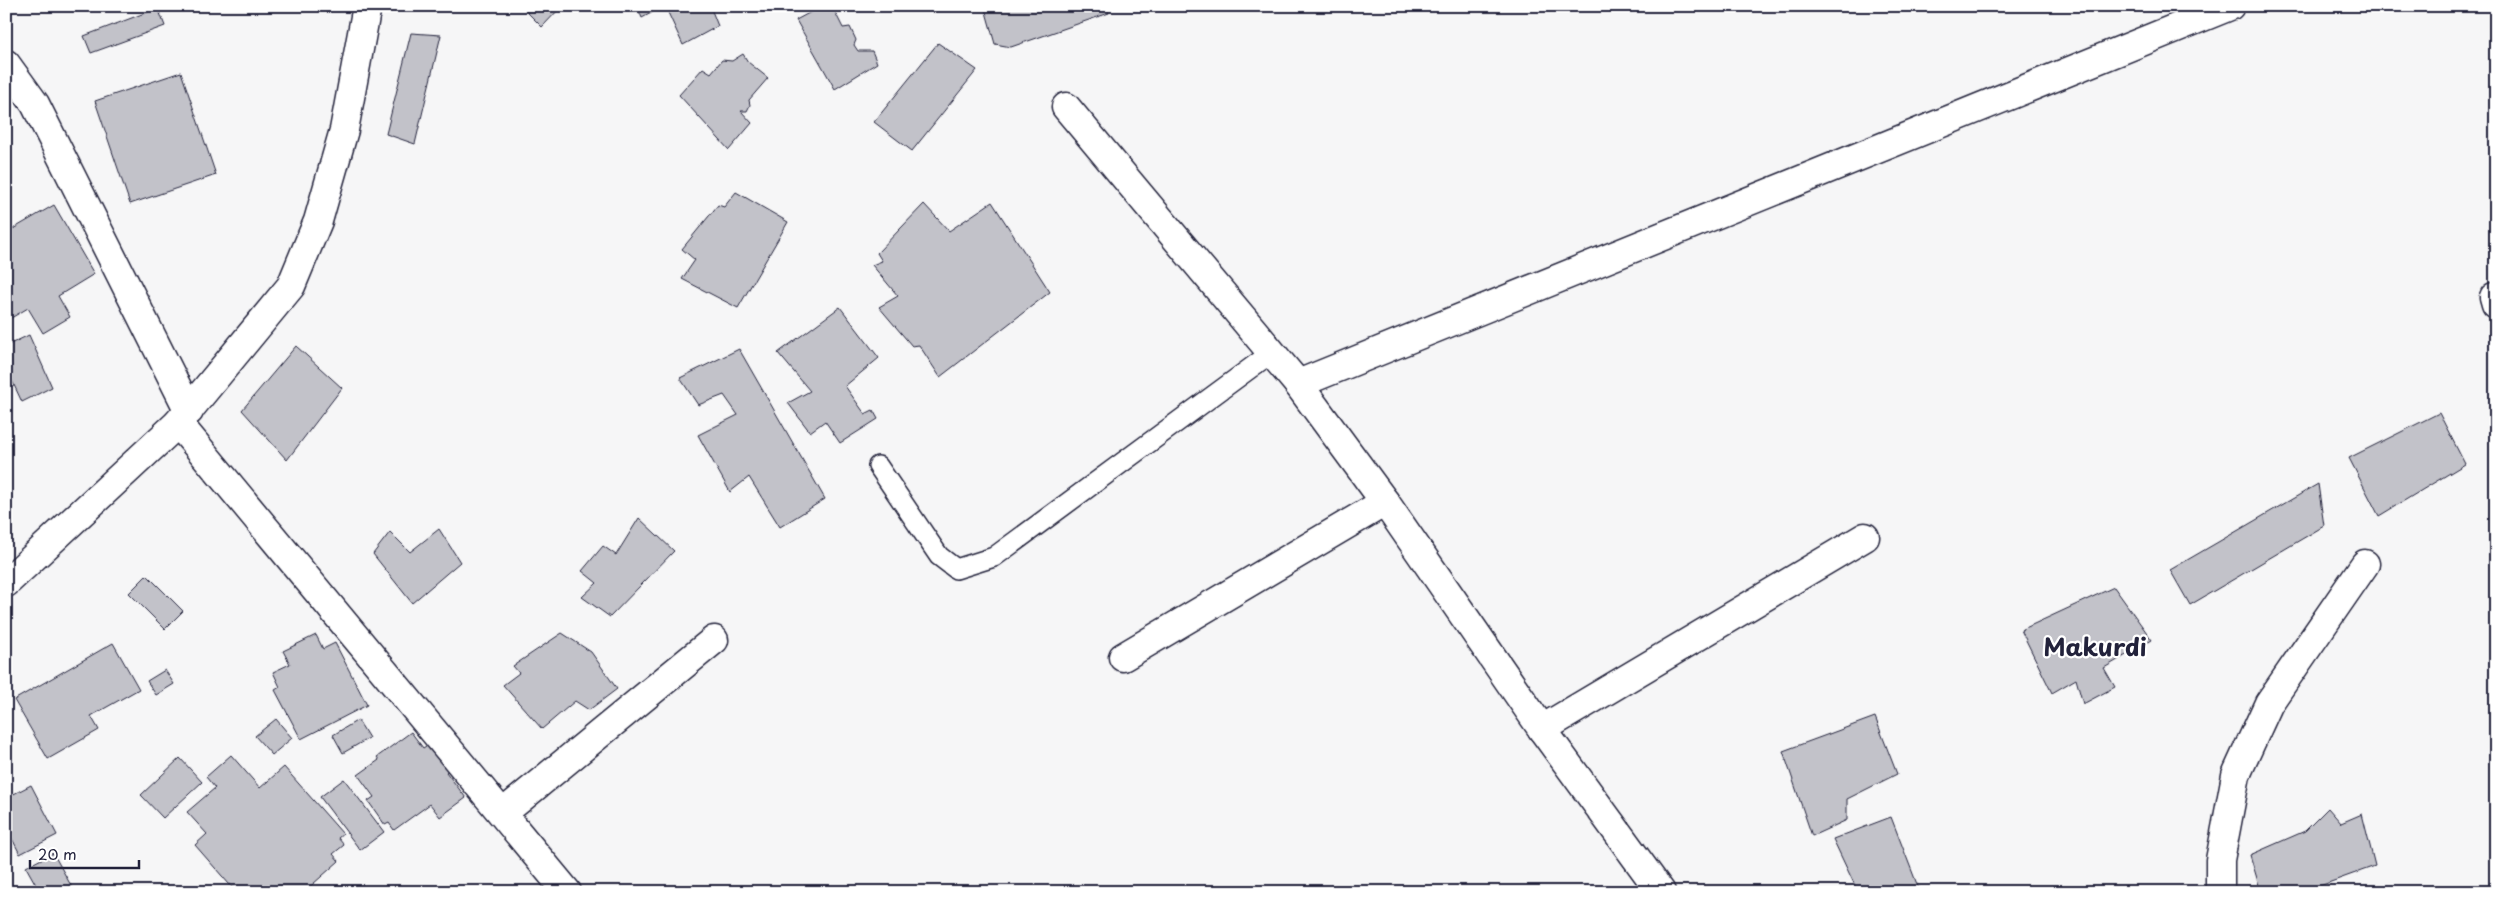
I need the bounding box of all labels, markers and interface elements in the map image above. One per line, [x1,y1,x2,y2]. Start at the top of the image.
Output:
district label: Makurdi [2043,628,2147,664]
scale bar [30,838,139,870]
text: 20 m [38,842,77,865]

